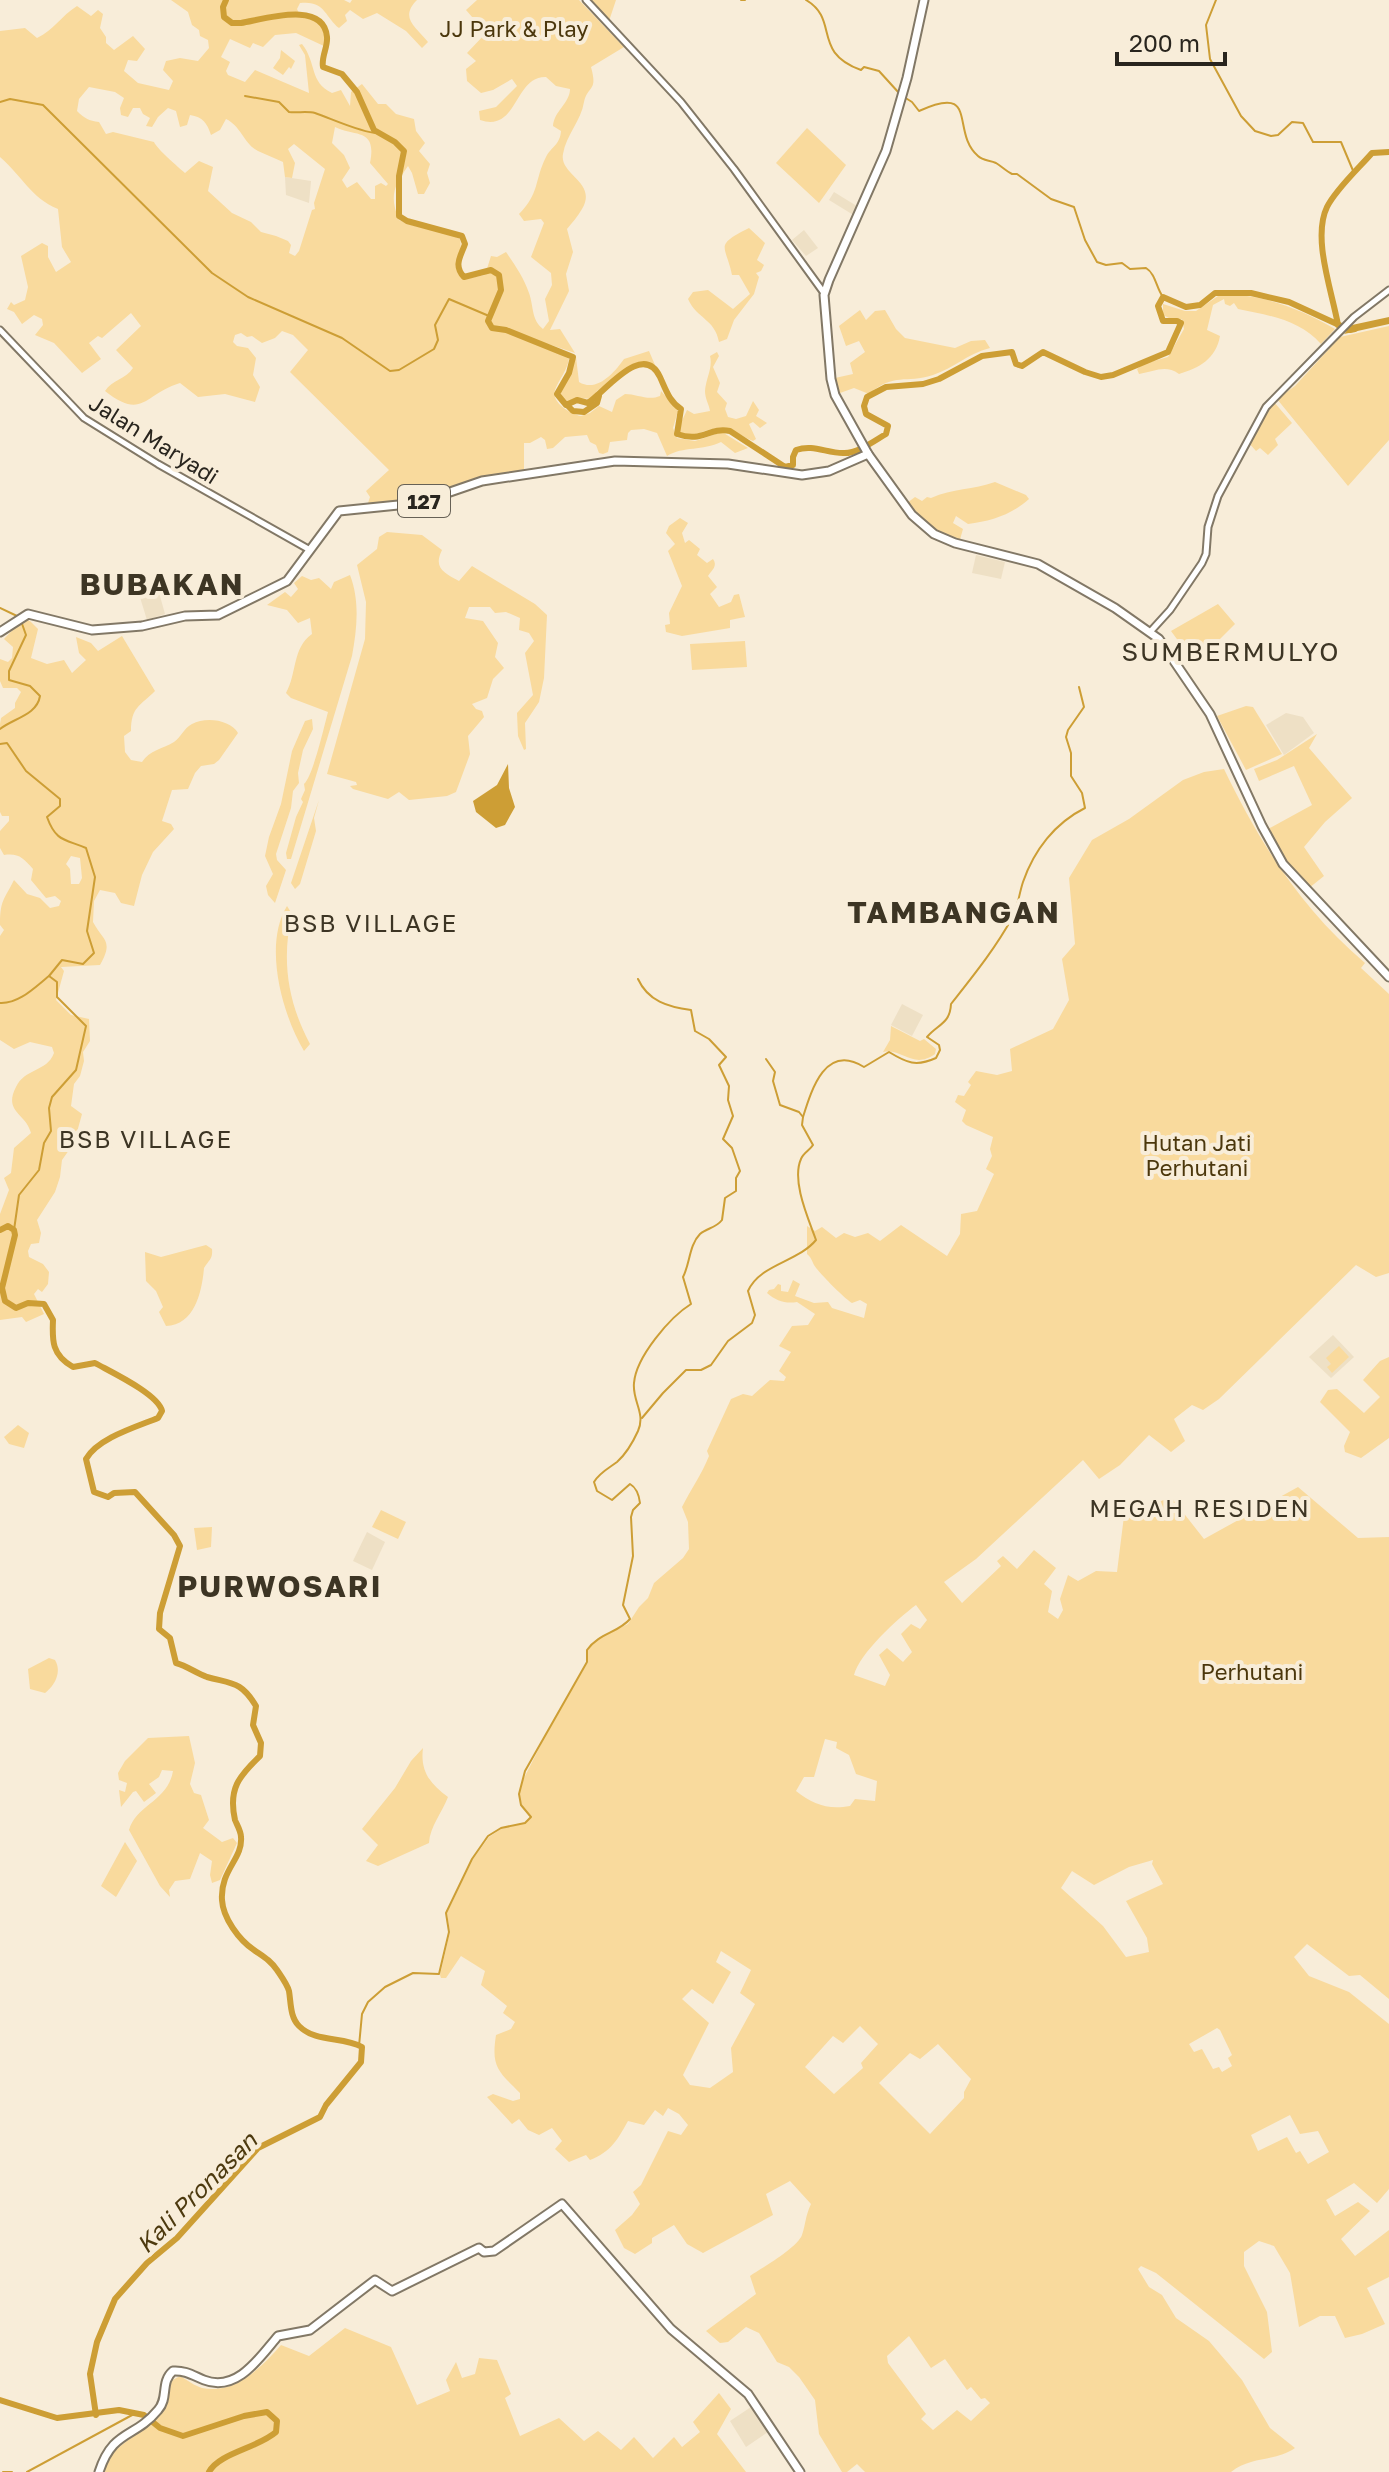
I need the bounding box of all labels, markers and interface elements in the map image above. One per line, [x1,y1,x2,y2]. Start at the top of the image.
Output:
park label: JJ Park & Play [439,15,589,42]
scale bar [1117,16,1225,66]
text: 200 m [1129,28,1200,57]
street label: Jalan Maryadi [84,389,224,489]
road number: 127 [398,485,450,517]
district label: BUBAKAN [79,566,245,602]
district label: SUMBERMULYO [1121,636,1341,667]
district label: TAMBANGAN [847,894,1061,930]
district label: BSB VILLAGE [284,908,458,937]
district label: BSB VILLAGE [59,1124,233,1153]
park label: Hutan Jati Perhutani [1142,1129,1252,1181]
district label: MEGAH RESIDEN [1089,1493,1311,1522]
district label: PURWOSARI [177,1568,383,1604]
park label: Perhutani [1200,1658,1304,1685]
water label: Kali Pronasan [130,2125,263,2258]

